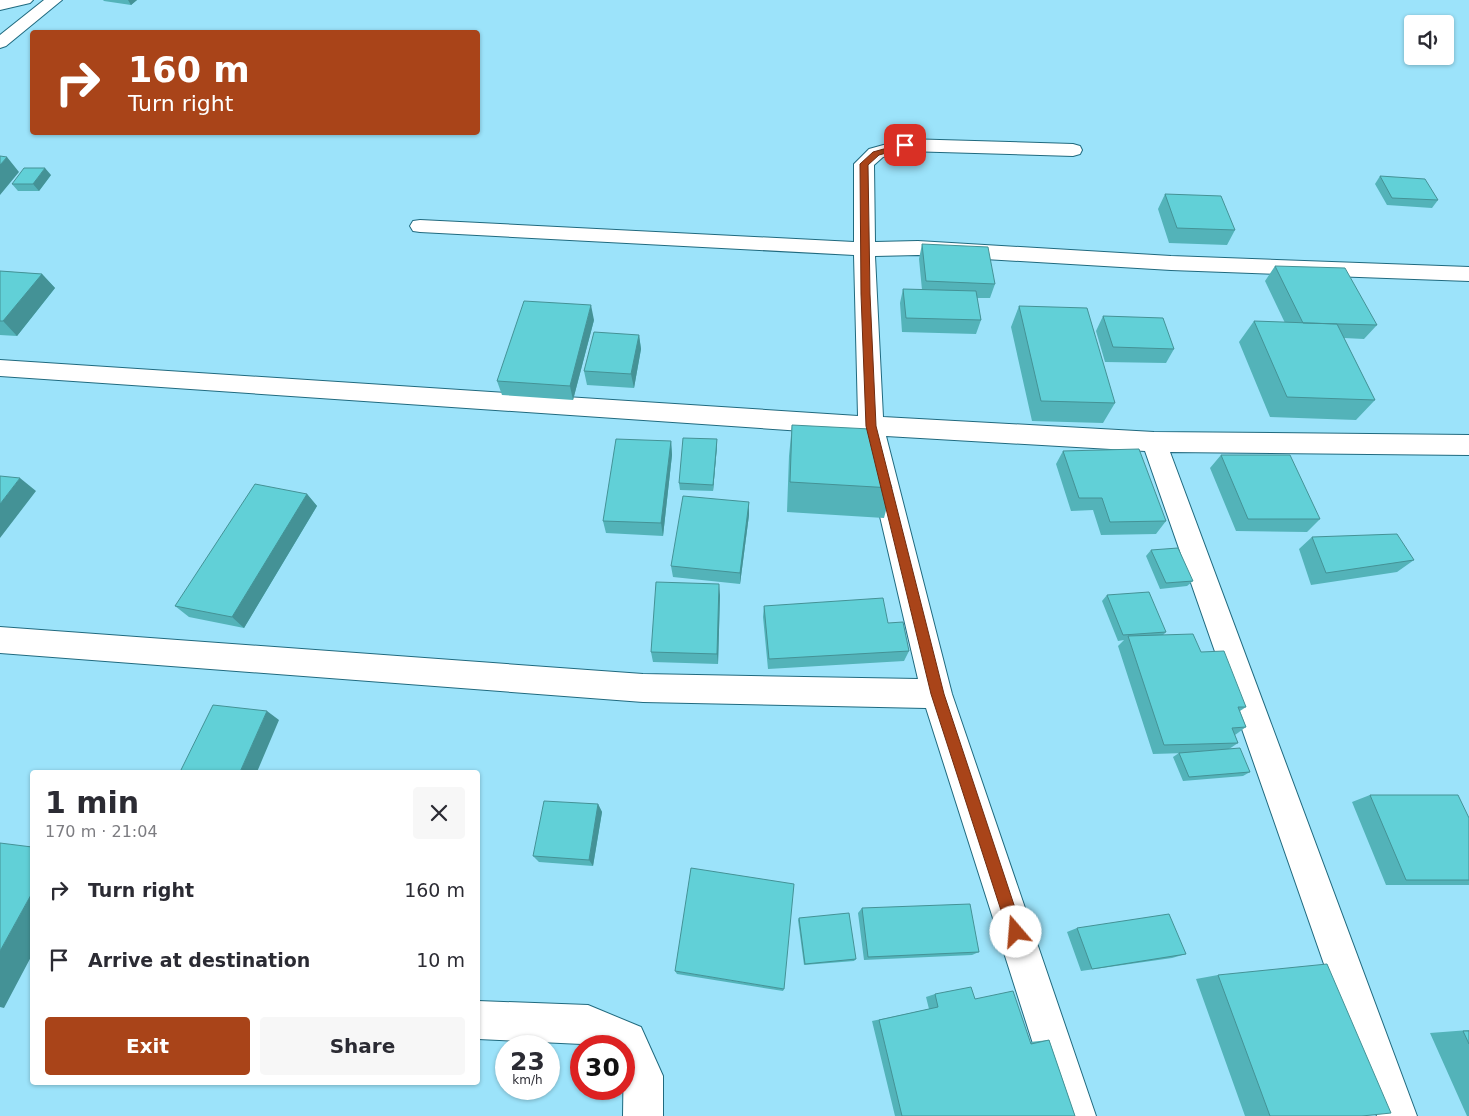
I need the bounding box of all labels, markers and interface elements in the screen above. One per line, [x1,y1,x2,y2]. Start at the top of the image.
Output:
map controls [1404,15,1454,65]
button: sound [1404,15,1454,65]
icon: right [45,50,110,115]
text: 160 m [128,50,250,90]
text: Turn right [128,91,233,116]
pin [884,124,926,166]
icon: arrive [891,131,919,159]
text: 1 min [45,785,139,820]
button: close [413,787,465,839]
text: 170 m · 21:04 [45,822,158,841]
icon: right [45,876,73,904]
text: Turn right [88,879,194,901]
text: 160 m [404,879,465,901]
position arrow [989,905,1041,957]
icon: arrive [45,946,73,974]
text: Arrive at destination [88,949,310,971]
text: 10 m [416,949,465,971]
button: Exit [45,1017,250,1075]
button: Share [260,1017,465,1075]
speed limit sign: 30 [570,1035,635,1100]
text: 23 [510,1047,545,1076]
text: km/h [512,1073,543,1087]

